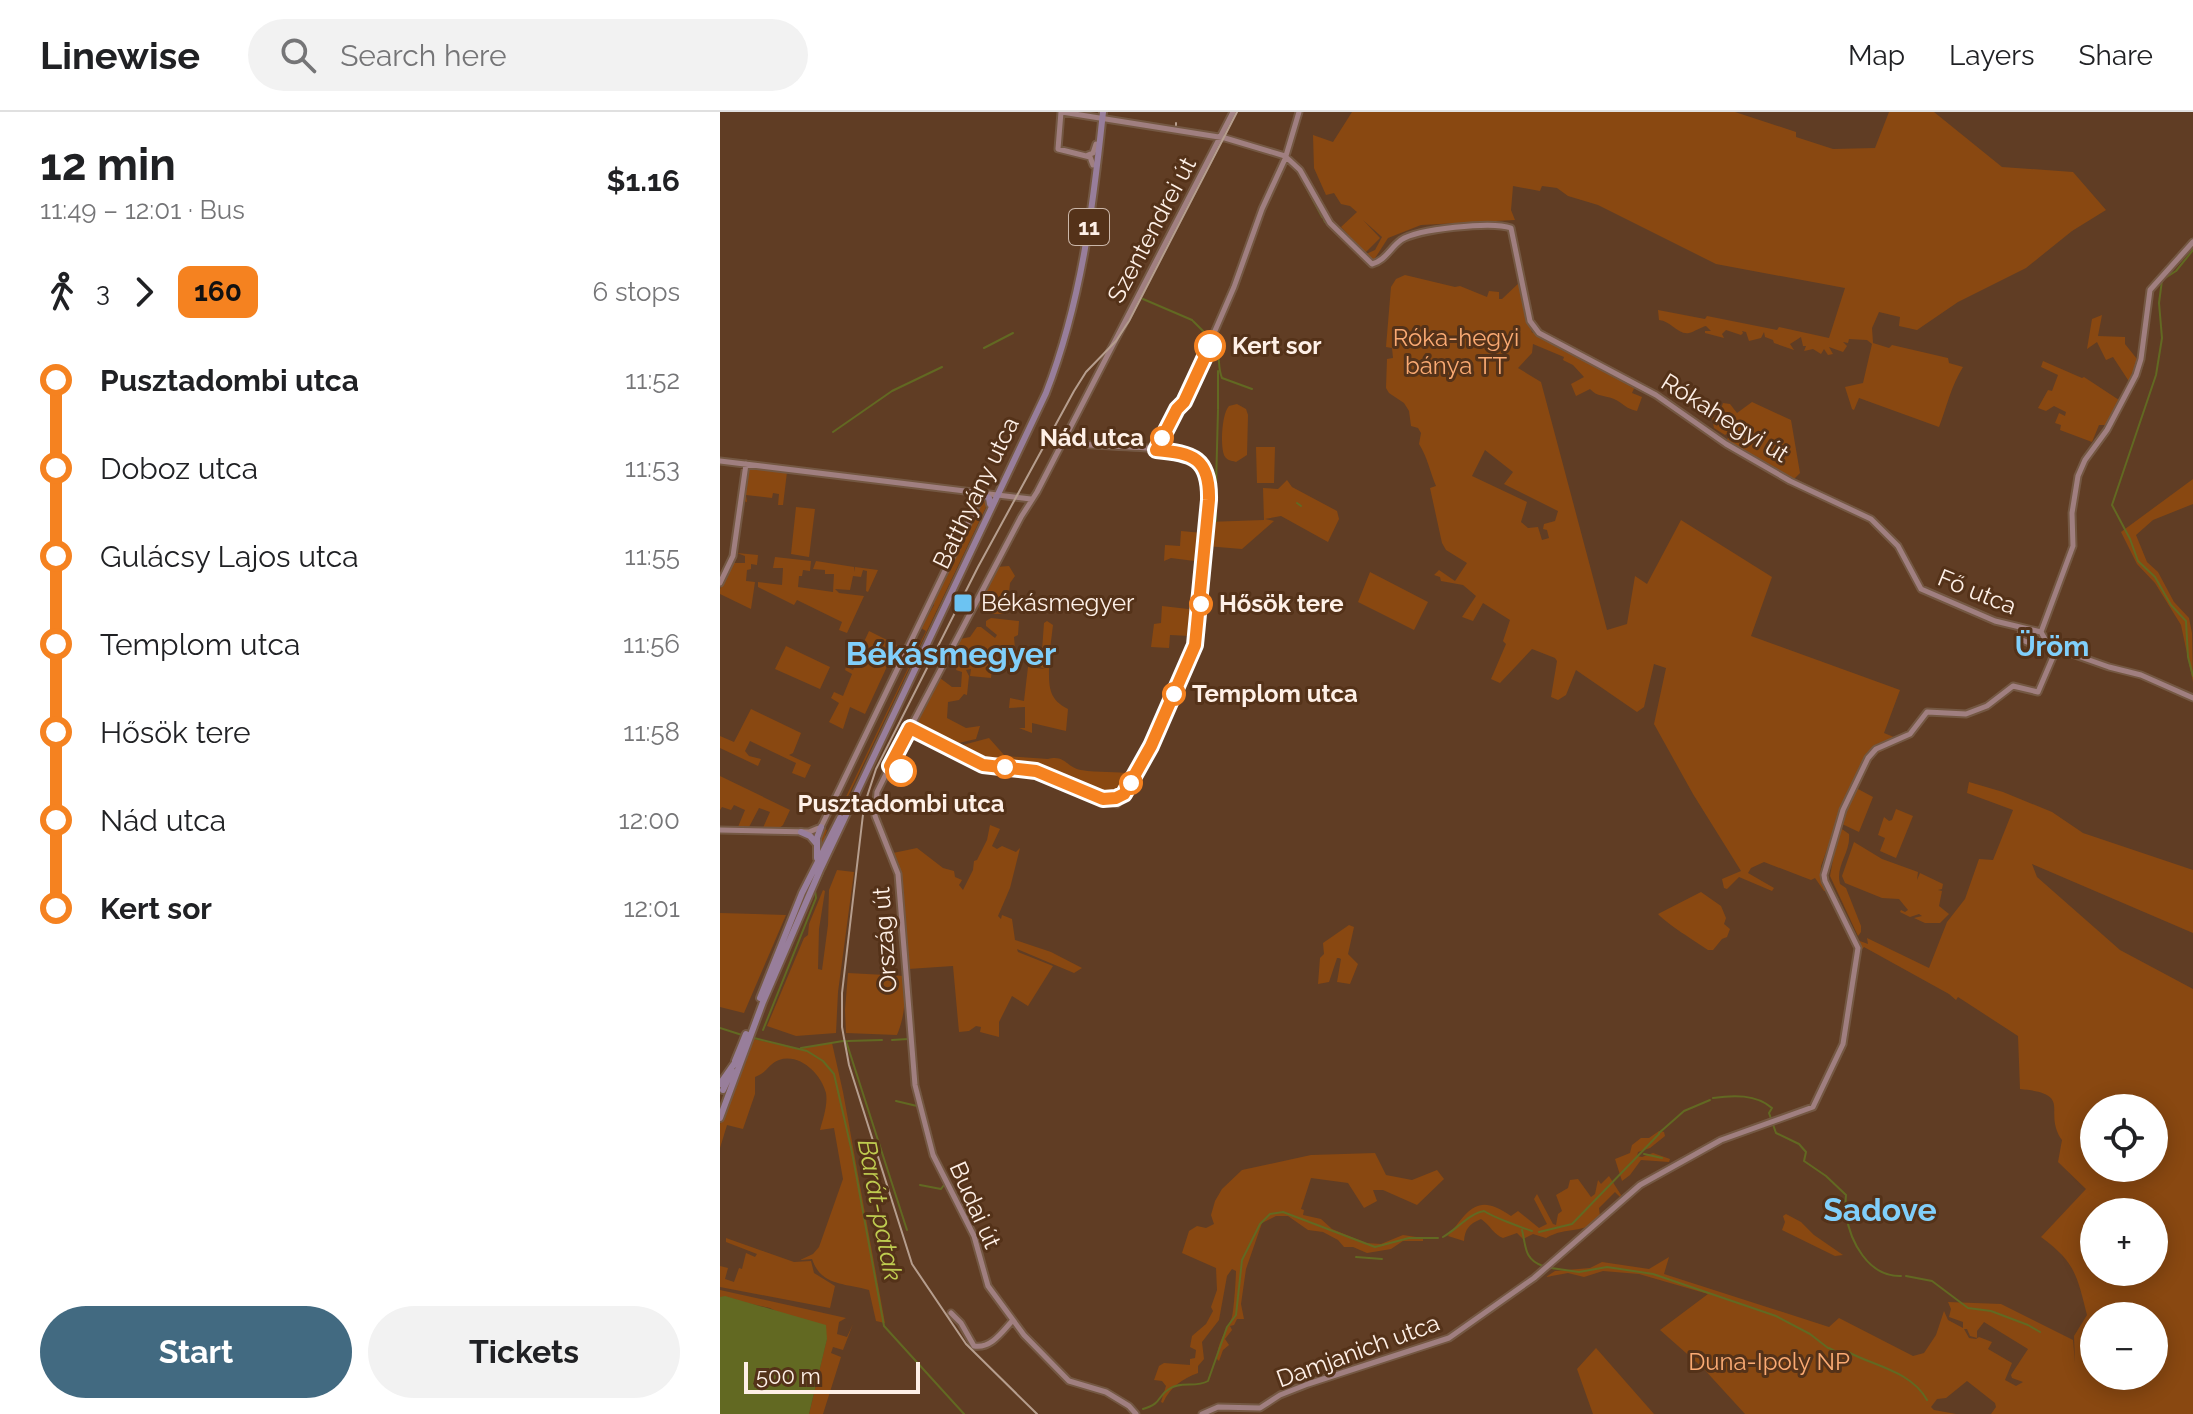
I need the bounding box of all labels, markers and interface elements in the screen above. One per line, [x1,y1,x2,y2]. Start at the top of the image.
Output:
search box [248,19,808,91]
text: Linewise [40,33,200,78]
icon: search [276,33,320,77]
text: Search here [340,38,507,73]
text: Map [1848,39,1905,72]
text: Layers [1949,39,2035,72]
text: Share [2079,39,2153,72]
text: 12 min [40,139,176,190]
street label: Szentendrei út [1101,152,1202,308]
text: $1.16 [606,163,680,198]
text: 11:49 – 12:01 · Bus [40,195,245,225]
road number: 11 [1069,209,1109,245]
icon: walk [40,270,84,314]
icon: forward [122,270,166,314]
text: 160 [194,275,242,308]
text: 3 [96,277,110,307]
text: 6 stops [593,277,680,307]
park label: Róka-hegyi bánya TT [1393,323,1519,380]
marker: Kert sor [1195,331,1225,361]
place label: Kert sor [1232,331,1322,360]
text: Pusztadombi utca [100,363,359,398]
text: 11:52 [625,365,680,395]
street label: Rókahegyi út [1656,367,1794,468]
street label: Batthyány utca [926,412,1025,573]
place label: Nád utca [1040,423,1144,452]
marker: Nád utca [1151,427,1173,449]
text: Doboz utca [100,451,258,486]
text: 11:53 [625,453,680,483]
text: Gulácsy Lajos utca [100,539,359,574]
text: 11:55 [625,541,680,571]
street label: Fő utca [1934,563,2021,620]
place label: Békásmegyer [981,588,1135,617]
place label: Hősök tere [1219,589,1344,618]
marker: Békásmegyer [952,592,974,614]
marker: Hősök tere [1190,593,1212,615]
text: Templom utca [100,627,300,662]
text: 11:56 [623,629,680,659]
district label: Üröm [2015,630,2089,663]
district label: Békásmegyer [846,635,1056,672]
place label: Templom utca [1192,679,1358,708]
marker: Templom utca [1163,683,1185,705]
text: Hősök tere [100,715,251,750]
text: 11:58 [623,717,680,747]
marker: Pusztadombi utca [886,756,916,786]
unlabelled marker [994,756,1016,778]
unlabelled marker [1120,772,1142,794]
place label: Pusztadombi utca [797,789,1005,818]
text: Nád utca [100,803,226,838]
text: 12:00 [619,805,680,835]
street label: Ország út [866,886,903,994]
text: Kert sor [100,891,212,926]
text: 12:01 [623,893,680,923]
map controls [2080,1094,2168,1390]
button: locate [2080,1094,2168,1182]
water label: Barát-patak [852,1137,908,1283]
street label: Budai út [944,1157,1007,1253]
district label: Sadove [1823,1191,1937,1228]
button: + [2080,1198,2168,1286]
button: − [2080,1302,2168,1390]
button: Start [40,1306,352,1398]
button: Tickets [368,1306,680,1398]
street label: Damjanich utca [1272,1308,1443,1393]
park label: Duna-Ipoly NP [1688,1347,1850,1376]
scale bar [744,1358,920,1394]
text: 500 m [756,1363,821,1389]

